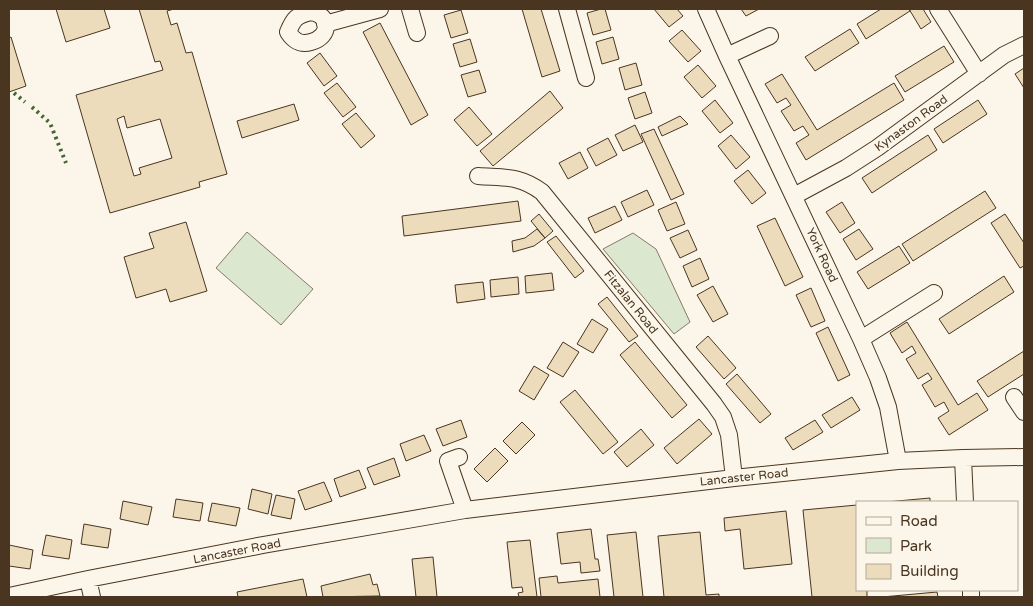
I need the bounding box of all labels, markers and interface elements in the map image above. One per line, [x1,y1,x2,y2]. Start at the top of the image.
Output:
street label: Kynaston Road [872,92,950,154]
street label: York Road [803,226,841,284]
street label: Fitzalan Road [601,267,661,337]
street label: Lancaster Road [699,465,789,489]
legend [856,501,1018,591]
text: Road [900,512,938,530]
street label: Lancaster Road [192,536,282,566]
text: Park [900,537,932,555]
text: Building [900,562,959,580]

